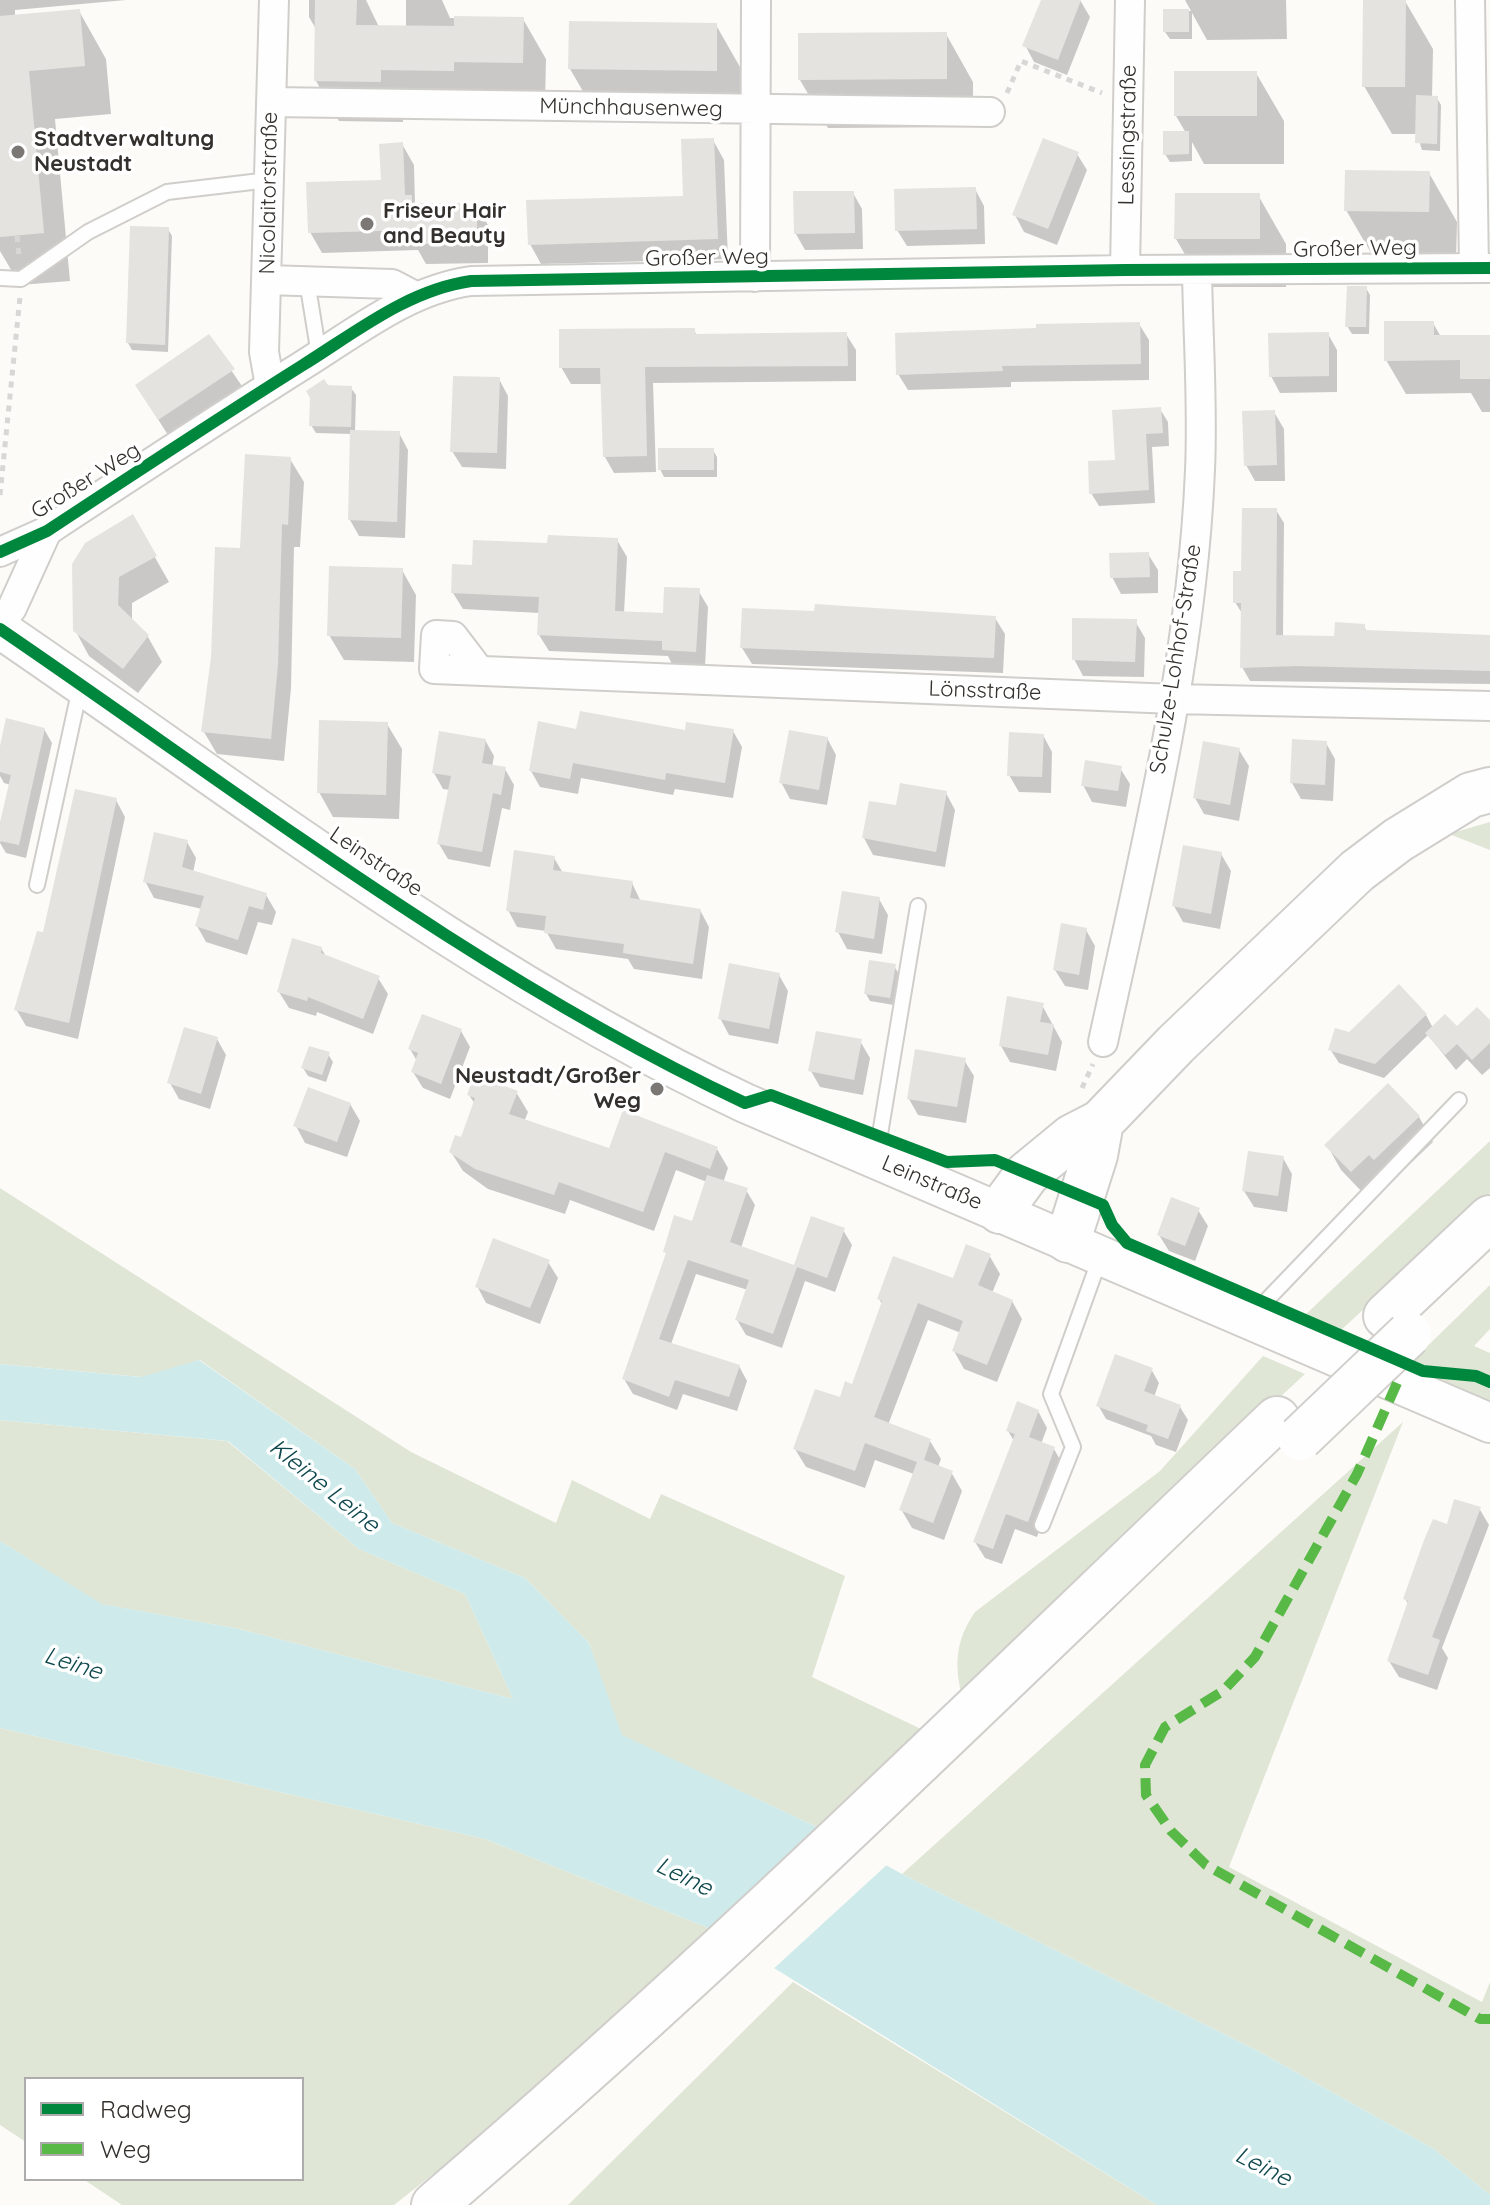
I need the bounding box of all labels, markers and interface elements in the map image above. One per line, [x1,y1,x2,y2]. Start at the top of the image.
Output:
street label: Lessingstraße [1114,64,1142,206]
street label: Münchhausenweg [539,93,723,123]
street label: Nicolaitorstraße [254,111,284,275]
place label: Stadtverwaltung Neustadt [34,126,214,178]
marker: Stadtverwaltung Neustadt [9,143,27,161]
place label: Friseur Hair and Beauty [383,198,506,250]
marker: Friseur Hair and Beauty [358,215,376,233]
street label: Großer Weg [1293,235,1417,263]
street label: Großer Weg [645,244,769,272]
street label: Großer Weg [27,437,145,525]
street label: Schulze-Lohhof-Straße [1145,542,1207,776]
street label: Lönsstraße [928,676,1042,706]
street label: Leinstraße [324,821,428,903]
place label: Neustadt/Großer Weg [455,1063,641,1114]
marker: Neustadt/Großer Weg [648,1080,666,1098]
street label: Leinstraße [878,1150,986,1216]
water label: Kleine Leine [263,1433,385,1539]
water label: Leine [41,1641,105,1687]
water label: Leine [651,1851,717,1903]
legend [24,2077,304,2181]
text: Radweg [100,2094,192,2124]
text: Weg [100,2134,151,2164]
water label: Leine [1230,2141,1296,2193]

